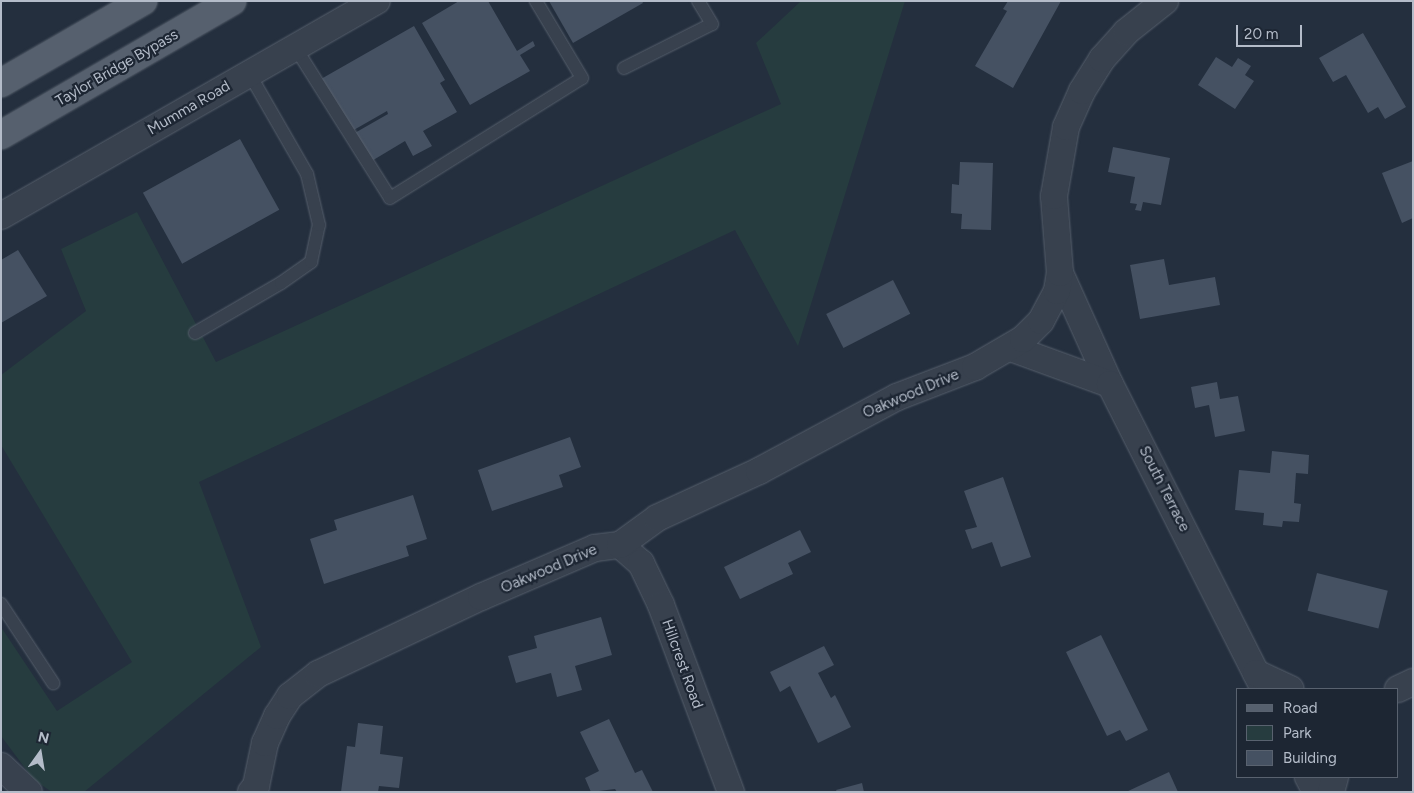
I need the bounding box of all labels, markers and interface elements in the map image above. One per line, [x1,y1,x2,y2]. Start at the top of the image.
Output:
scale bar [1239,15,1305,47]
text: 20 m [1244,25,1278,43]
street label: Taylor Bridge Bypass [53,26,181,110]
street label: Mumma Road [144,77,234,139]
street label: Oakwood Drive [860,366,962,422]
street label: South Terrace [1135,443,1193,535]
street label: Oakwood Drive [498,541,600,597]
street label: Hillcrest Road [658,617,706,711]
legend [1236,688,1399,778]
text: Road [1283,699,1318,717]
text: Park [1283,724,1312,742]
north arrow [15,728,65,778]
text: N [36,728,51,747]
text: Building [1283,749,1337,767]

